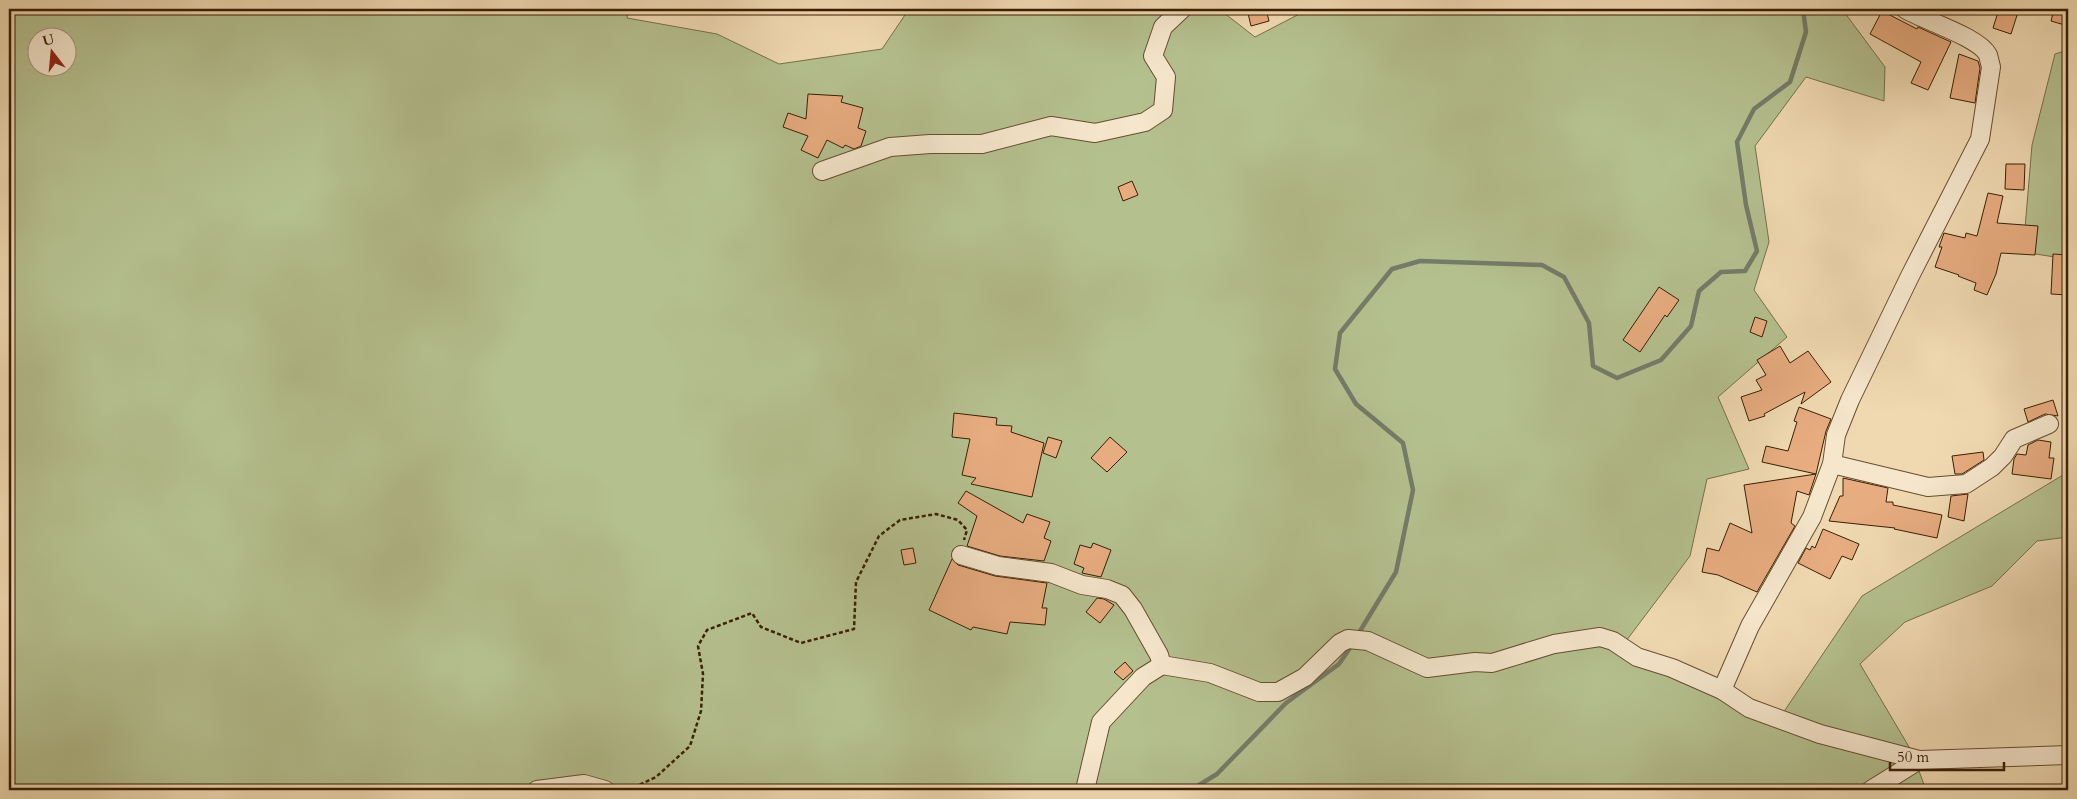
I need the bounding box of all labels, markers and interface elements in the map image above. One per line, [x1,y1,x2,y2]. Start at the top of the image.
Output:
north arrow [28,28,78,78]
text: U [40,29,57,51]
scale bar [1890,739,2003,771]
text: 50 m [1897,747,1929,767]

